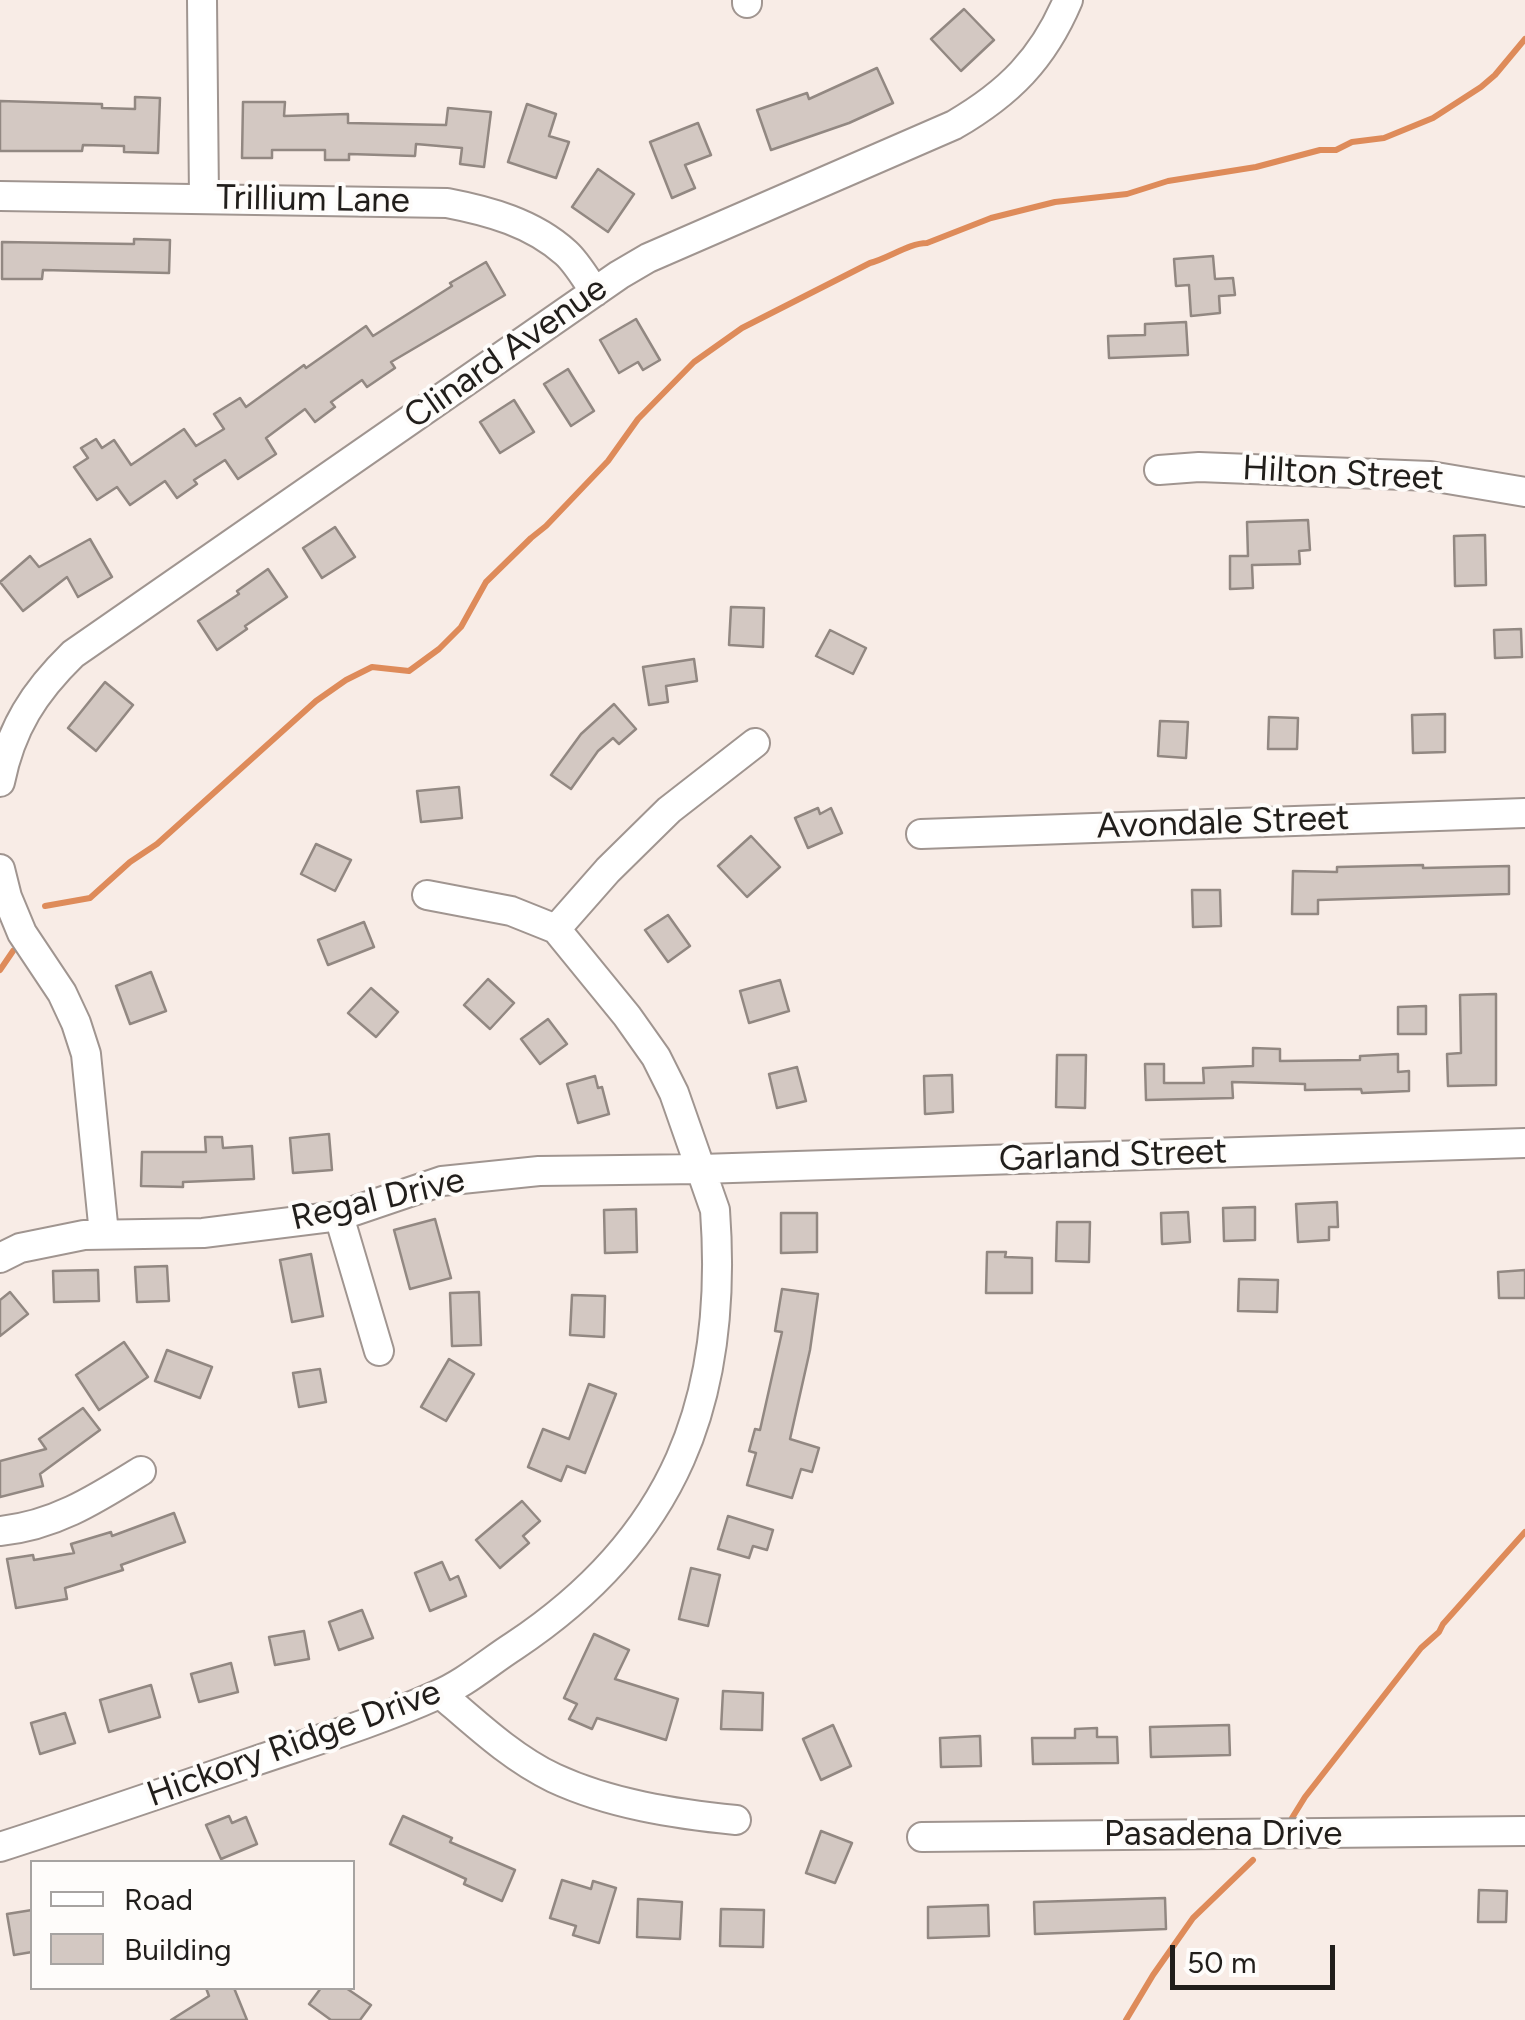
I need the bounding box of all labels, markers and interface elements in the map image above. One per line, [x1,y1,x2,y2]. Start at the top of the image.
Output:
street label: Trillium Lane [216,177,410,223]
street label: Clinard Avenue [397,268,615,438]
street label: Hilton Street [1241,448,1445,500]
street label: Avondale Street [1096,798,1350,848]
street label: Garland Street [998,1131,1228,1181]
street label: Regal Drive [287,1160,469,1240]
street label: Hickory Ridge Drive [142,1671,446,1817]
street label: Pasadena Drive [1104,1814,1342,1856]
legend [30,1860,355,1990]
text: Road [124,1881,193,1918]
scale bar [1175,1925,1340,1987]
text: Building [124,1931,232,1968]
text: 50 m [1187,1944,1256,1981]

